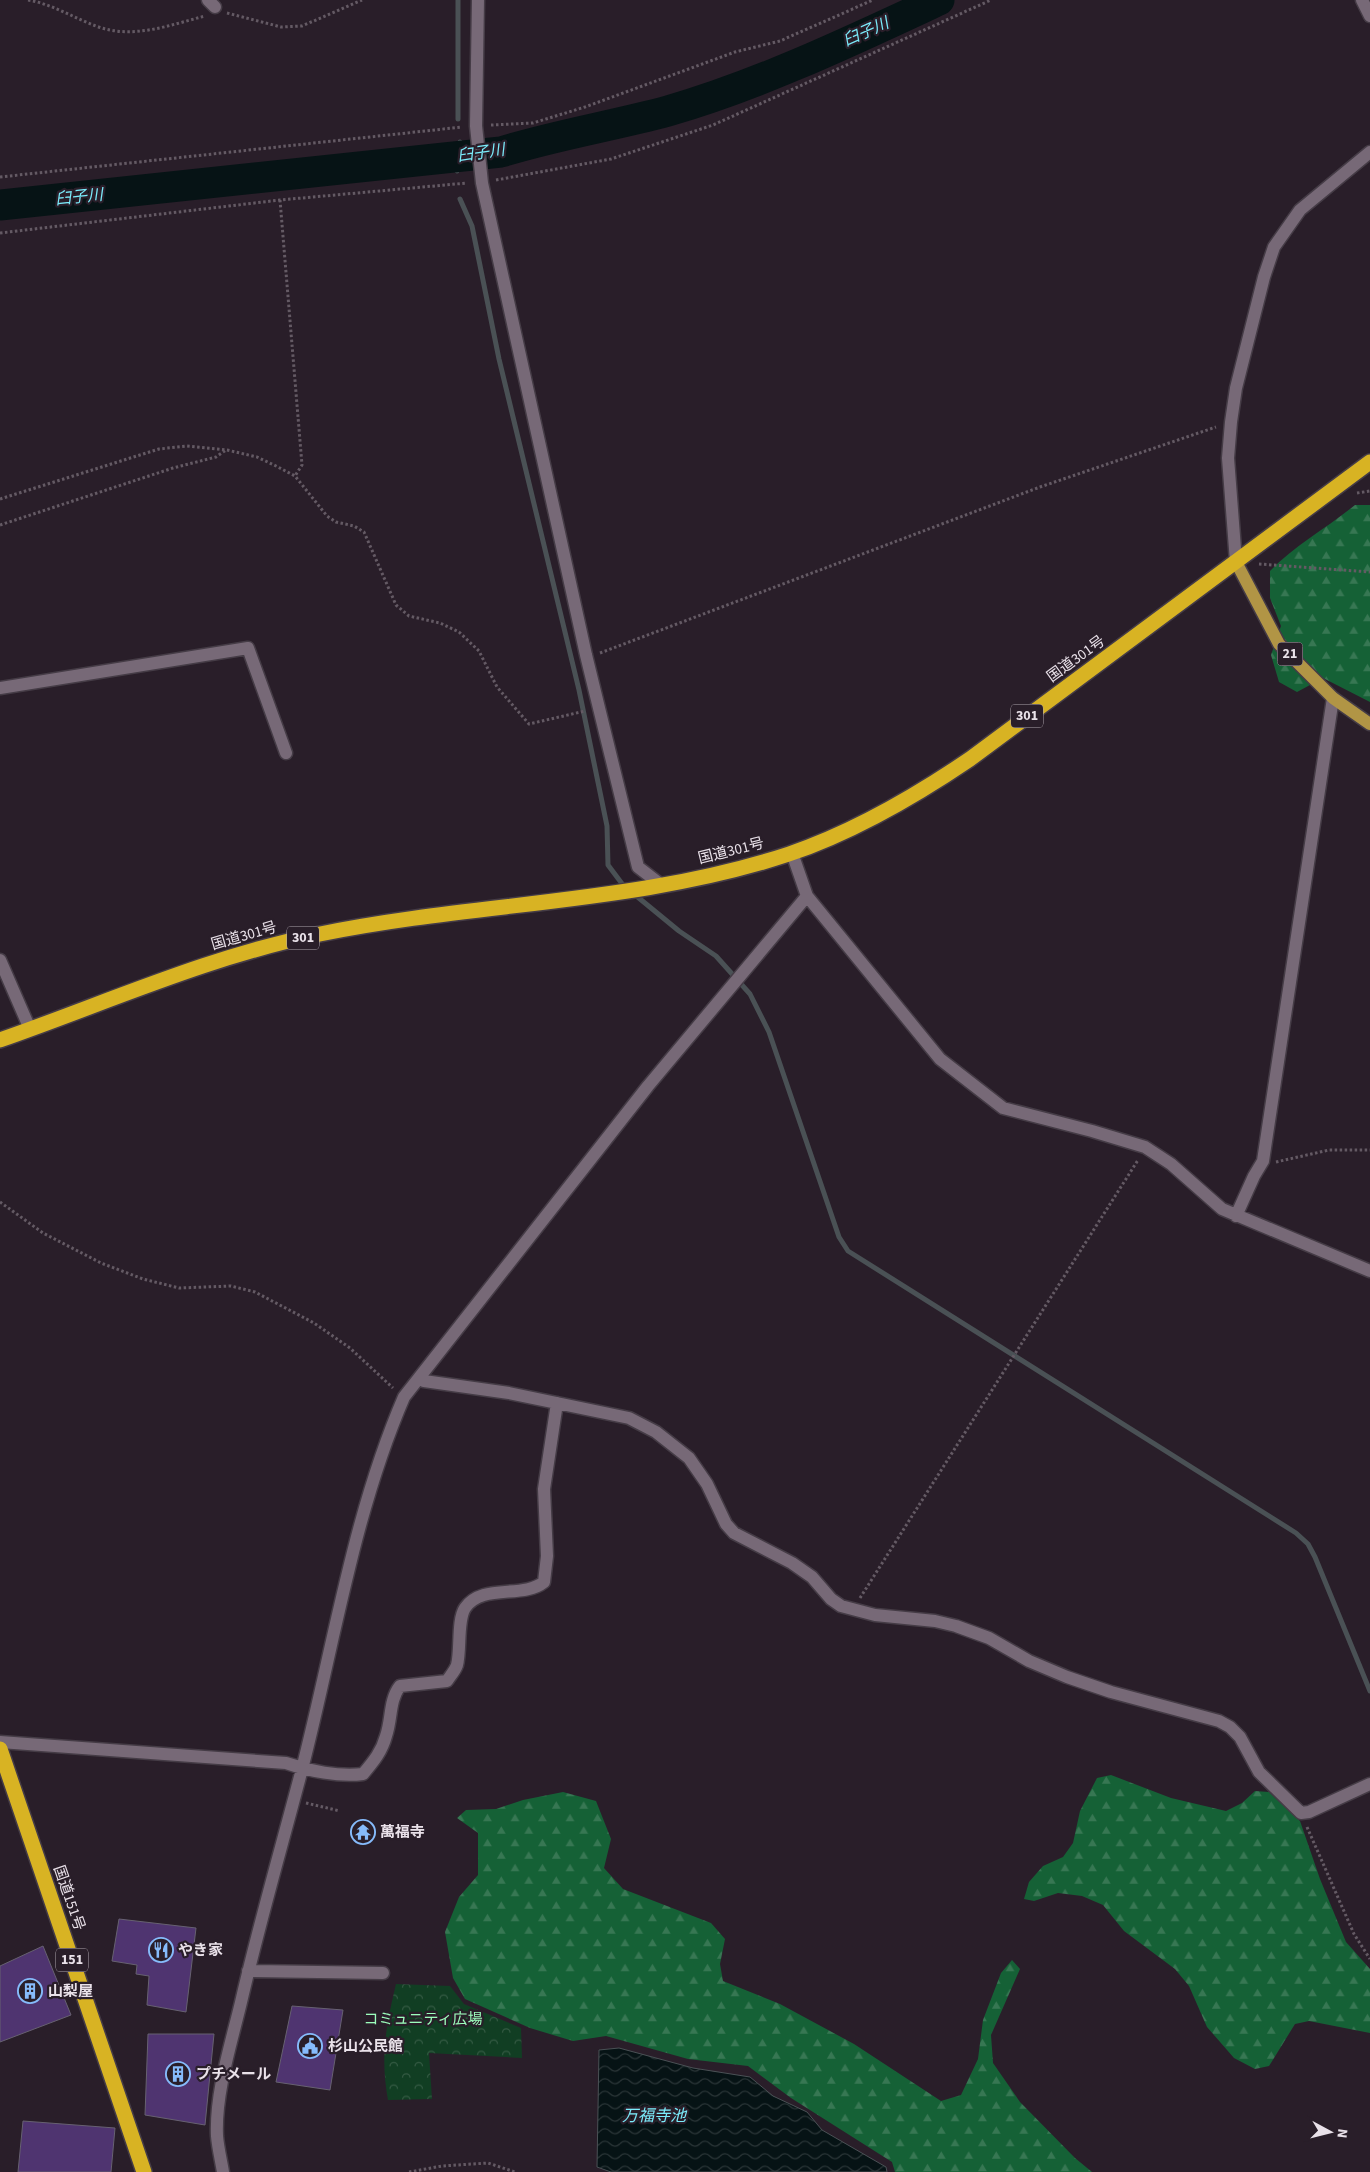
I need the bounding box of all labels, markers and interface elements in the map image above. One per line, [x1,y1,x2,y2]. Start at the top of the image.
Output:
water label: 臼子川 [840,11,894,52]
water label: 臼子川 [456,138,508,167]
water label: 臼子川 [54,183,106,210]
street label: 国道301号 [1043,631,1109,687]
road number: 21 [1278,642,1302,666]
road number: 301 [1011,704,1043,728]
street label: 国道301号 [696,833,766,869]
street label: 国道301号 [209,917,279,955]
road number: 301 [287,926,319,950]
temple icon: 萬福寺 [350,1819,376,1845]
place label: 萬福寺 [380,1822,425,1843]
street label: 国道151号 [48,1863,90,1933]
restaurant icon: やき家 [148,1937,174,1963]
place label: やき家 [178,1940,223,1961]
road number: 151 [56,1948,88,1972]
building icon: 山梨屋 [17,1978,43,2004]
place label: 山梨屋 [48,1981,93,2002]
park label: コミュニティ広場 [363,2009,483,2030]
public building icon: 杉山公民館 [297,2033,323,2059]
place label: 杉山公民館 [328,2036,403,2057]
building icon: プチメール [165,2061,191,2087]
place label: プチメール [196,2064,271,2085]
water label: 万福寺池 [622,2105,688,2127]
north arrow [1305,2107,1355,2157]
text: N [1331,2128,1352,2139]

